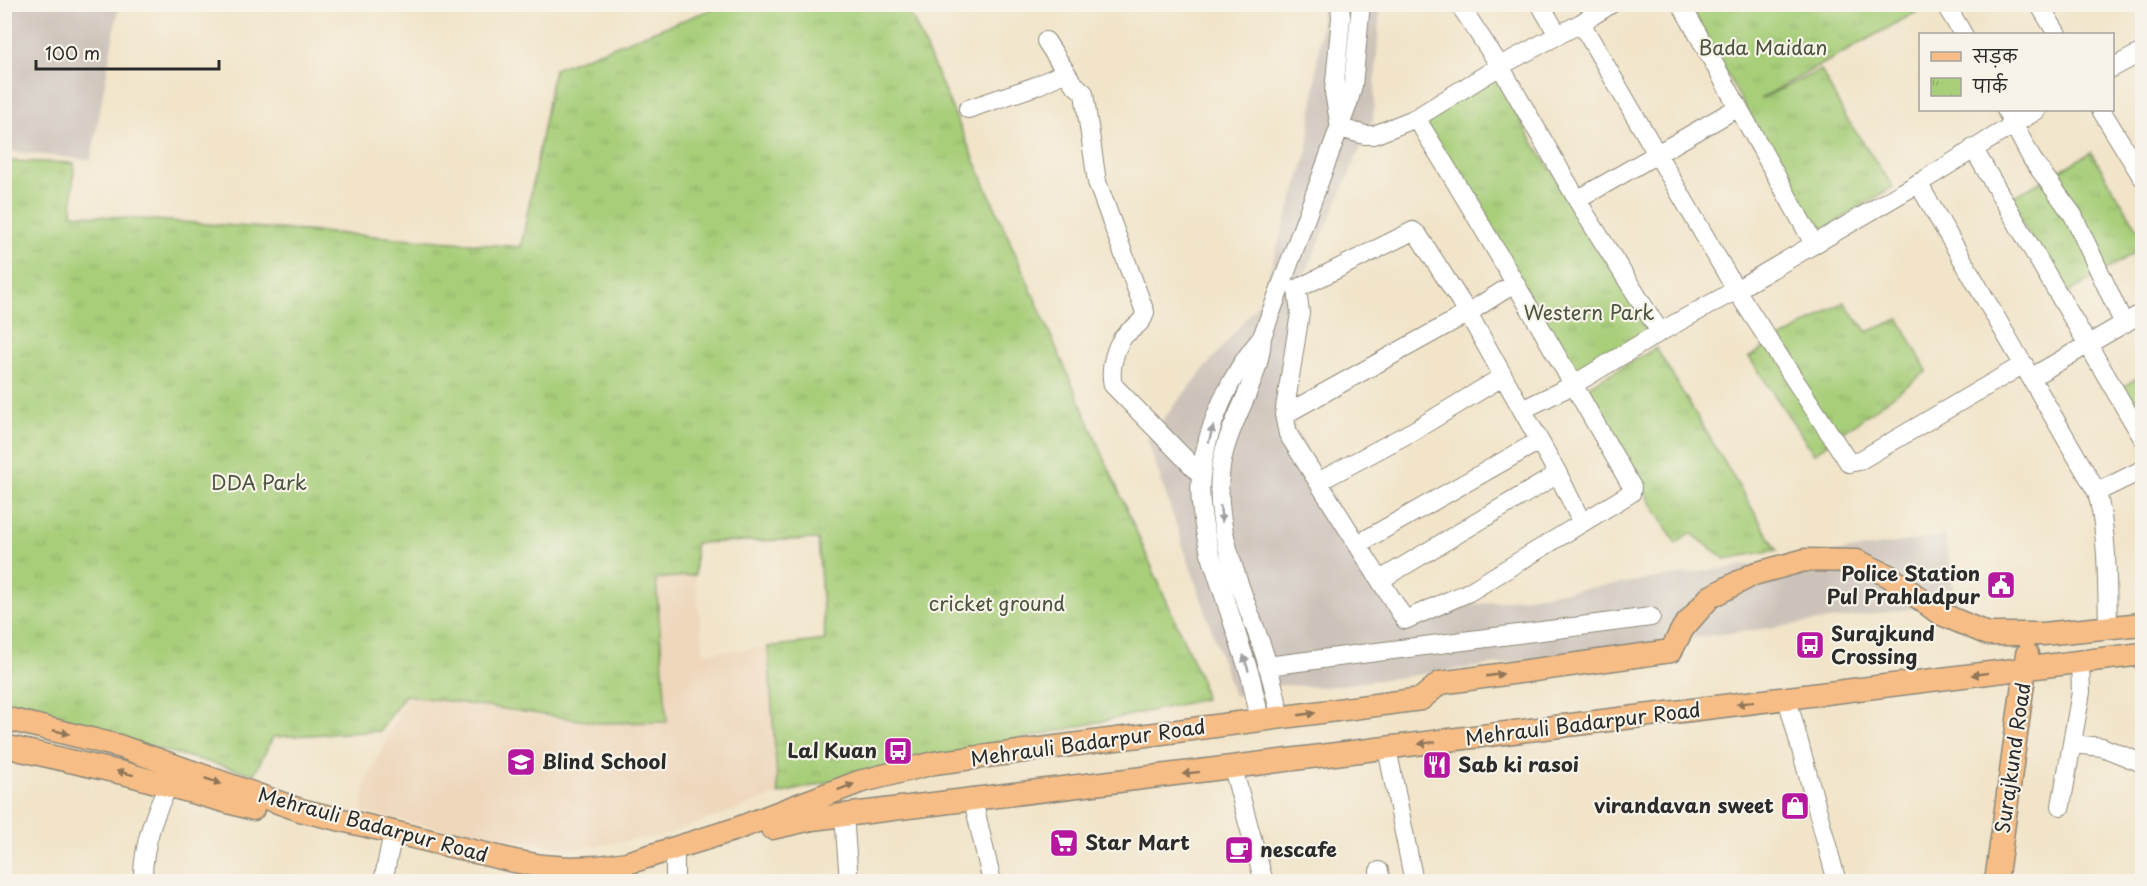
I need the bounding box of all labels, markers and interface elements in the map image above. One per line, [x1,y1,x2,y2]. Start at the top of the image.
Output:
park label: Bada Maidan [1699,32,1827,62]
scale bar [36,33,219,71]
legend [1919,33,2114,111]
text: 100 m [45,39,100,66]
text: सड़क [1972,42,2018,69]
text: पार्क [1972,72,2008,99]
park label: Western Park [1524,297,1654,327]
one-way arrow [1207,425,1216,443]
park label: DDA Park [211,467,307,497]
one-way arrow [1217,504,1226,523]
place label: Police Station Pul Prahladpur [1827,558,1981,611]
public building icon: Police Station Pul Prahladpur [1985,569,2017,601]
park label: cricket ground [929,588,1065,618]
place label: Surajkund Crossing [1831,618,1935,671]
bus stop icon: Surajkund Crossing [1794,629,1826,661]
one-way arrow [1241,654,1251,672]
one-way arrow [1971,669,1990,679]
one-way arrow [1485,671,1504,680]
street label: Surajkund Road [1987,680,2037,835]
street label: Mehrauli Badarpur Road [1463,694,1702,752]
one-way arrow [1735,699,1754,708]
one-way arrow [1298,710,1317,719]
street label: Mehrauli Badarpur Road [968,711,1207,773]
one-way arrow [52,728,71,737]
place label: Lal Kuan [788,735,877,765]
bus stop icon: Lal Kuan [882,735,914,767]
one-way arrow [1417,739,1436,748]
school or university icon: Blind School [505,746,537,778]
place label: Blind School [542,746,667,776]
restaurant icon: Sab ki rasoi [1421,749,1453,781]
place label: Sab ki rasoi [1458,749,1579,779]
one-way arrow [116,768,135,778]
one-way arrow [1182,768,1201,777]
one-way arrow [205,776,223,786]
street label: Mehrauli Badarpur Road [255,779,492,869]
one-way arrow [837,782,855,792]
place label: virandavan sweet [1594,790,1774,820]
shop icon: virandavan sweet [1779,790,1811,822]
supermarket icon: Star Mart [1048,827,1080,859]
place label: Star Mart [1085,827,1190,857]
cafe icon: nescafe [1223,834,1255,866]
place label: nescafe [1260,834,1337,864]

